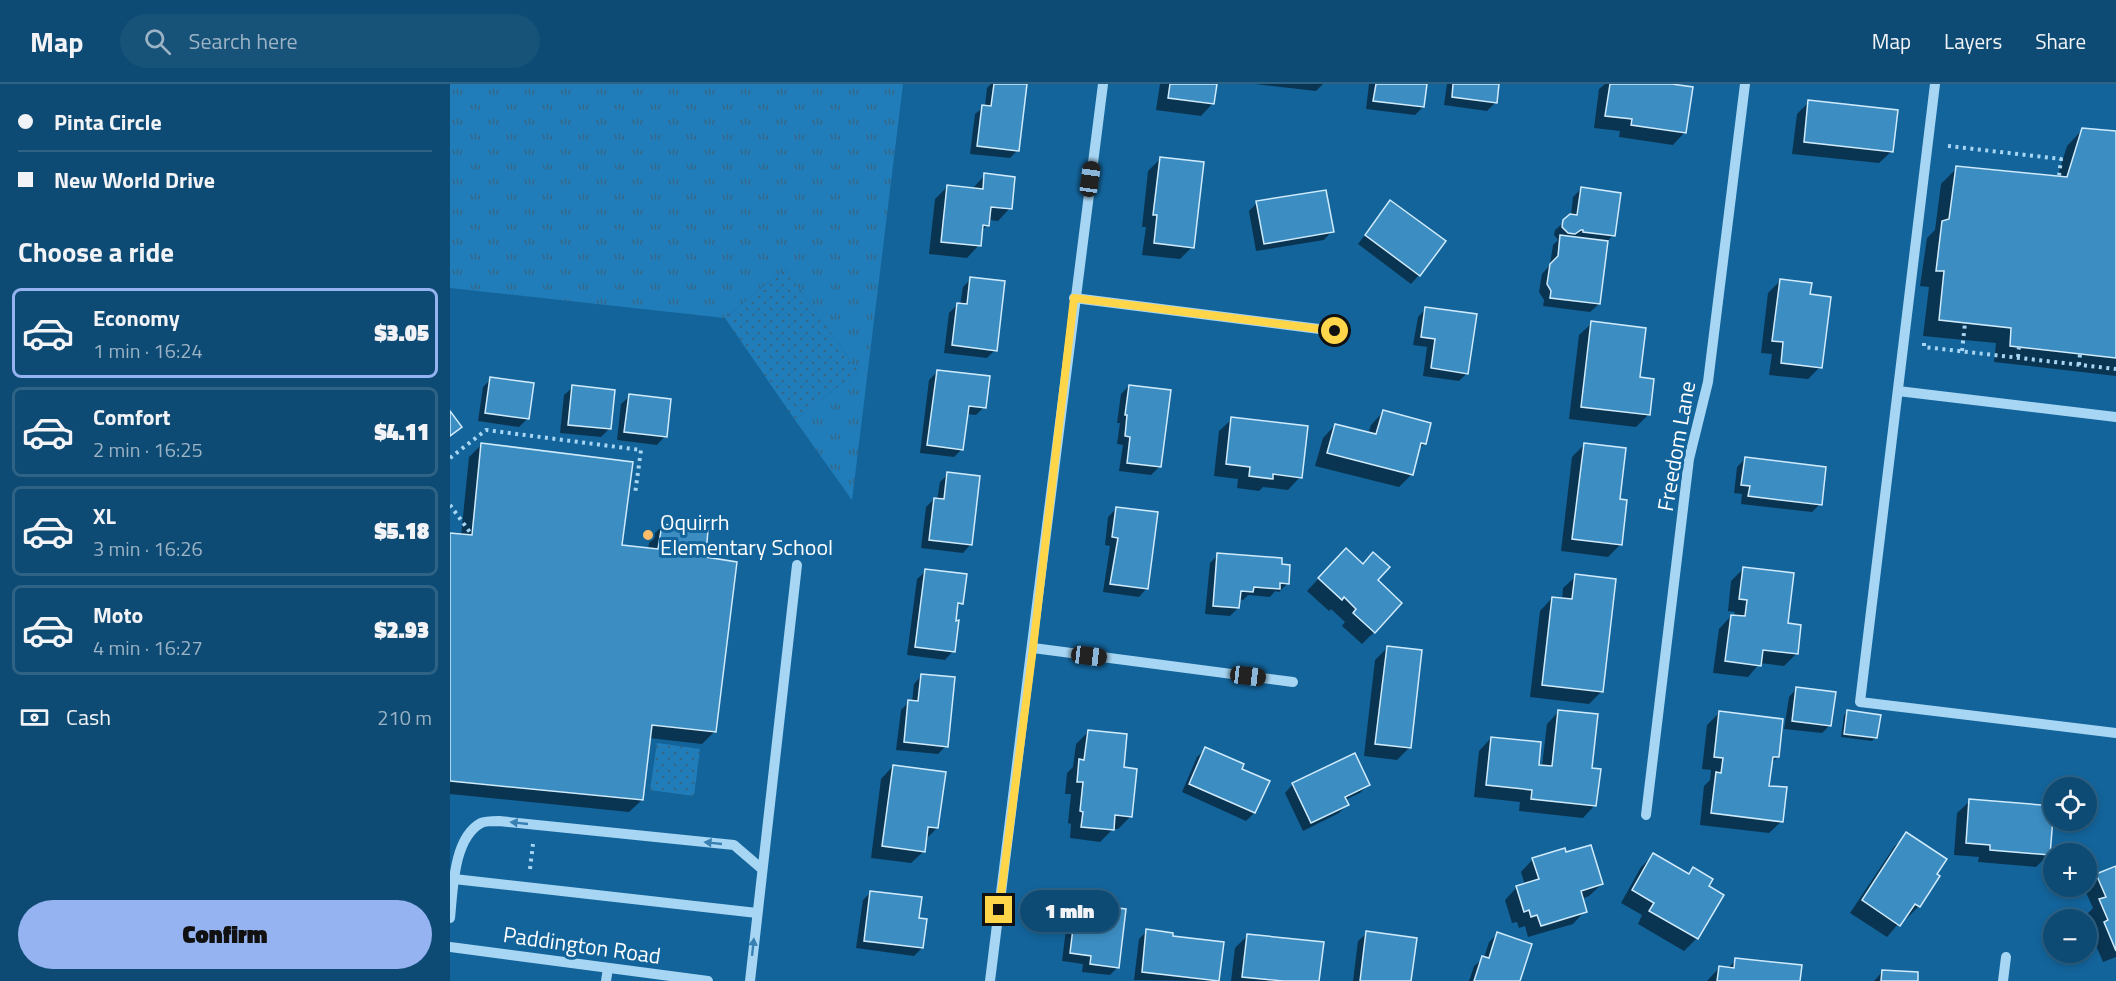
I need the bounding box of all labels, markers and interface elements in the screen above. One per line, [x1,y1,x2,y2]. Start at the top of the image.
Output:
search box [120,14,540,68]
text: Map [30,20,84,63]
text: Search here [189,24,298,58]
icon: search [141,25,174,58]
text: Map [1872,25,1911,57]
text: Layers [1944,25,2002,57]
text: Share [2035,25,2086,57]
text: Pinta Circle [54,105,162,139]
car [1079,160,1101,198]
text: New World Drive [54,163,215,197]
text: Choose a ride [18,231,174,272]
text: Economy [93,301,180,335]
icon: car [21,306,75,360]
text: $3.05 [374,316,429,350]
route start [1321,317,1348,344]
text: 1 min · 16:24 [93,335,203,366]
street label: Freedom Lane [1648,378,1704,514]
text: Comfort [93,400,171,434]
icon: car [21,405,75,459]
text: $4.11 [374,415,429,449]
text: 2 min · 16:25 [93,434,203,465]
text: XL [93,499,116,533]
icon: car [21,504,75,558]
place label: Oquirrh Elementary School [660,505,833,564]
text: $5.18 [374,514,429,548]
marker: Oquirrh Elementary School [641,528,655,542]
text: 3 min · 16:26 [93,533,203,564]
text: Moto [93,598,143,632]
icon: car [21,603,75,657]
text: $2.93 [374,613,429,647]
text: 4 min · 16:27 [93,632,203,663]
car [1070,645,1108,667]
car [1229,665,1267,687]
text: Cash [66,700,111,734]
icon: cash [18,701,51,734]
text: 210 m [377,702,432,733]
map controls [2043,777,2097,963]
button: locate [2043,777,2097,831]
one-way arrow [509,818,528,827]
one-way arrow [703,838,722,848]
button: + [2043,843,2097,897]
callout: 1 min [1020,889,1119,931]
text: 1 min [1045,895,1094,926]
route end [985,896,1012,923]
button: Confirm [18,900,432,969]
button: − [2043,909,2097,963]
street label: Paddington Road [501,917,663,973]
one-way arrow [749,938,758,957]

